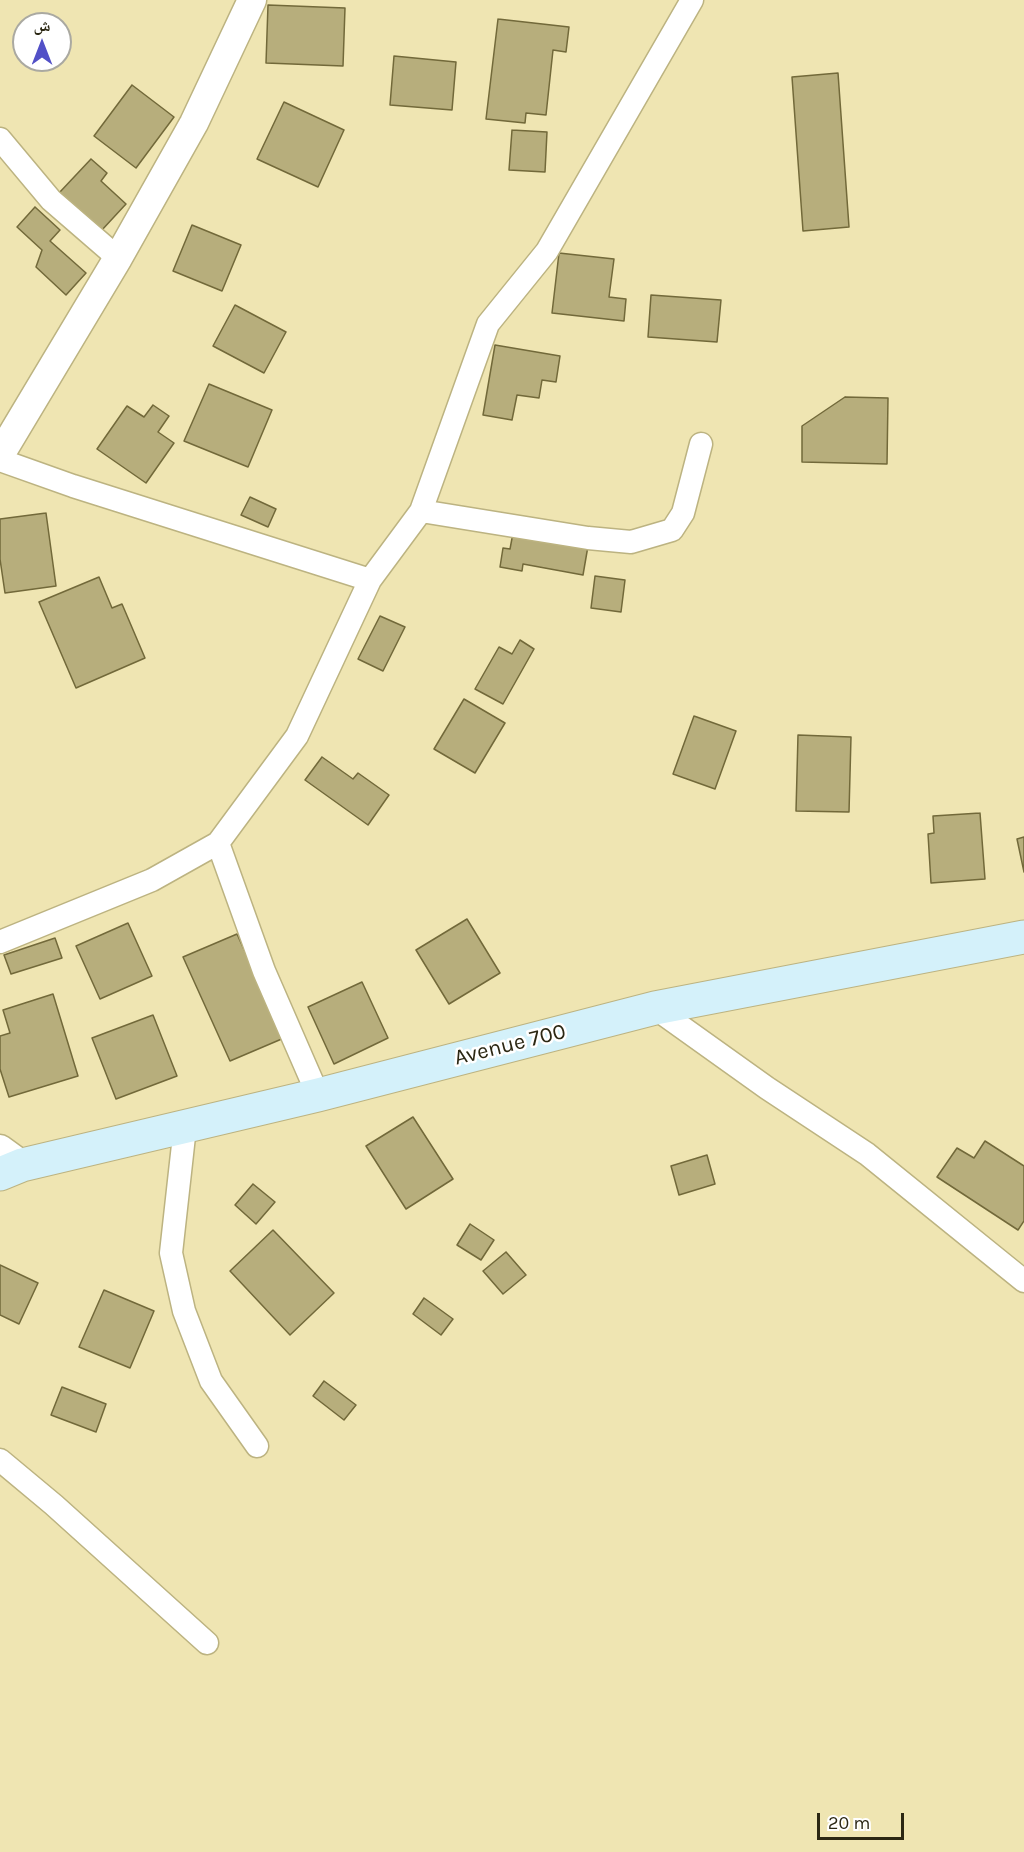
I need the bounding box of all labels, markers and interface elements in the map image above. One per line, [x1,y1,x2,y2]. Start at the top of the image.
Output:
north arrow [12,12,72,72]
text: ش [34,16,50,35]
street label: Avenue 700 [451,1018,569,1072]
scale bar [820,1801,907,1839]
text: 20 m [828,1812,870,1834]

